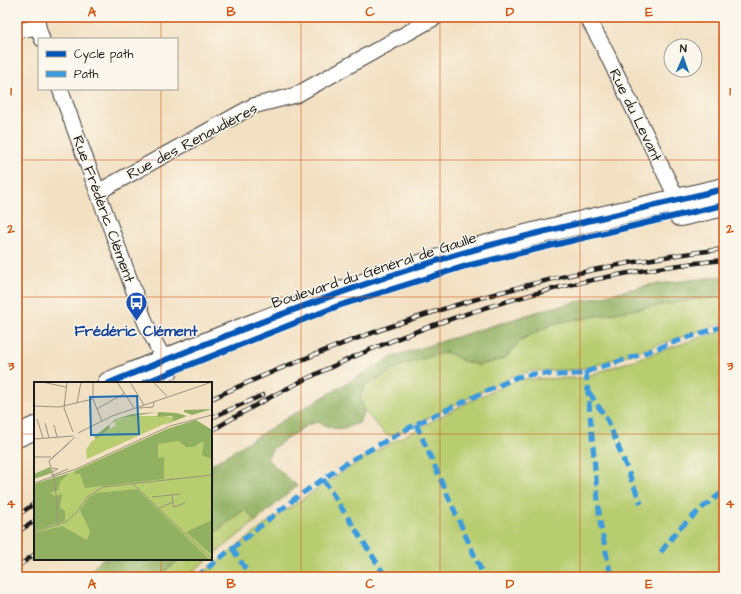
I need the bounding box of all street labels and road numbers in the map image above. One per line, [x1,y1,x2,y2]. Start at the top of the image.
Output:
street label: Rue du Levant [604,65,667,165]
street label: Rue des Renaudières [123,98,262,185]
street label: Rue Frédéric Clément [67,133,140,286]
street label: Boulevard du Général de Gaulle [269,227,479,314]

